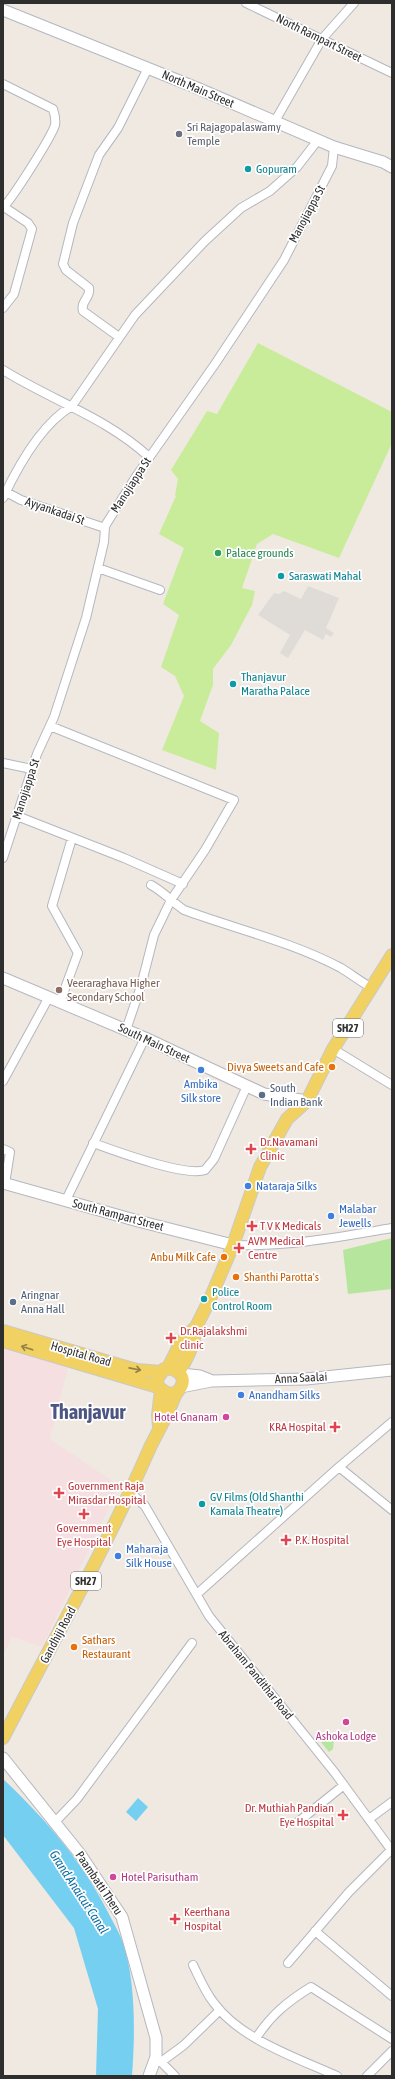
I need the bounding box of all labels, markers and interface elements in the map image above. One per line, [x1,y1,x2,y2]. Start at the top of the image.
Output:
street label: North Rampart Street [274,11,365,65]
street label: North Main Street [160,67,237,111]
place label: Sri Rajagopalaswamy Temple [187,120,281,148]
marker: Sri Rajagopalaswamy Temple [174,129,184,139]
place label: Gopuram [256,162,297,176]
marker: Gopuram [243,164,253,174]
street label: Manojiappa St [286,182,328,245]
street label: Manojiappa St [108,454,154,515]
street label: Ayyankadai St [23,494,87,528]
place label: Palace grounds [226,546,293,560]
marker: Palace grounds [213,548,223,558]
place label: Saraswati Mahal [289,569,362,583]
marker: Saraswati Mahal [276,571,286,581]
place label: Thanjavur Maratha Palace [241,670,310,698]
marker: Thanjavur Maratha Palace [228,679,238,689]
street label: Manojiappa St [10,756,43,821]
place label: Veeraraghava Higher Secondary School [67,976,160,1004]
marker: Veeraraghava Higher Secondary School [54,985,64,995]
road number: SH27 [333,1019,363,1037]
street label: South Main Street [116,1020,193,1066]
place label: Divya Sweets and Cafe [227,1060,324,1074]
marker: Divya Sweets and Cafe [327,1062,337,1072]
marker: Ambika Silk store [196,1065,206,1075]
place label: Ambika Silk store [181,1077,221,1105]
place label: South Indian Bank [270,1081,323,1109]
marker: South Indian Bank [257,1090,267,1100]
place label: Dr.Navamani Clinic [260,1135,318,1163]
marker: Dr.Navamani Clinic [245,1143,257,1155]
place label: Nataraja Silks [256,1179,317,1193]
marker: Nataraja Silks [243,1181,253,1191]
street label: South Rampart Street [71,1196,166,1234]
place label: Malabar Jewells [339,1202,377,1230]
marker: Malabar Jewells [326,1211,336,1221]
place label: T V K Medicals [260,1219,321,1233]
marker: T V K Medicals [247,1221,257,1231]
place label: AVM Medical Centre [248,1234,305,1262]
marker: AVM Medical Centre [233,1242,245,1254]
place label: Anbu Milk Cafe [151,1250,216,1264]
marker: Anbu Milk Cafe [219,1252,229,1262]
place label: Shanthi Parotta's [244,1270,319,1284]
marker: Shanthi Parotta's [231,1272,241,1282]
place label: Police Control Room [212,1285,272,1313]
place label: Aringnar Anna Hall [21,1288,65,1316]
marker: Police Control Room [199,1294,209,1304]
marker: Aringnar Anna Hall [8,1297,18,1307]
place label: Dr.Rajalakshmi clinic [180,1324,247,1352]
marker: Dr.Rajalakshmi clinic [165,1332,177,1344]
street label: Hospital Road [49,1339,113,1369]
one-way arrow [21,1344,34,1351]
one-way arrow [128,1365,141,1373]
street label: Anna Saalai [274,1370,328,1386]
place label: Anandham Silks [249,1388,320,1402]
marker: Anandham Silks [236,1390,246,1400]
district label: Thanjavur [51,1400,126,1423]
place label: Hotel Gnanam [154,1410,218,1424]
marker: Hotel Gnanam [221,1412,231,1422]
place label: KRA Hospital [269,1420,327,1434]
marker: KRA Hospital [329,1421,341,1433]
place label: Government Raja Mirasdar Hospital [68,1479,147,1507]
marker: Government Raja Mirasdar Hospital [53,1487,65,1499]
place label: GV Films (Old Shanthi Kamala Theatre) [210,1490,304,1518]
marker: GV Films (Old Shanthi Kamala Theatre) [197,1499,207,1509]
marker: Government Eye Hospital [78,1508,90,1520]
place label: Government Eye Hospital [57,1521,112,1549]
place label: P.K. Hospital [295,1533,350,1547]
marker: P.K. Hospital [280,1534,292,1546]
place label: Maharaja Silk House [126,1542,172,1570]
marker: Maharaja Silk House [113,1551,123,1561]
road number: SH27 [71,1572,101,1590]
street label: Gandhiji Road [37,1604,79,1666]
street label: Abraham Pandithar Road [216,1628,296,1722]
place label: Sathars Restaurant [82,1633,131,1661]
marker: Sathars Restaurant [69,1642,79,1652]
marker: Ashoka Lodge [341,1717,351,1727]
place label: Ashoka Lodge [316,1729,376,1743]
place label: Dr. Muthiah Pandian Eye Hospital [245,1801,335,1829]
marker: Dr. Muthiah Pandian Eye Hospital [337,1809,349,1821]
water label: Grand Anaicut Canal [46,1847,112,1937]
street label: Paambatti Theru [73,1849,126,1918]
place label: Hotel Parisutham [121,1870,198,1884]
marker: Hotel Parisutham [108,1872,118,1882]
place label: Keerthana Hospital [184,1905,230,1933]
marker: Keerthana Hospital [169,1913,181,1925]

